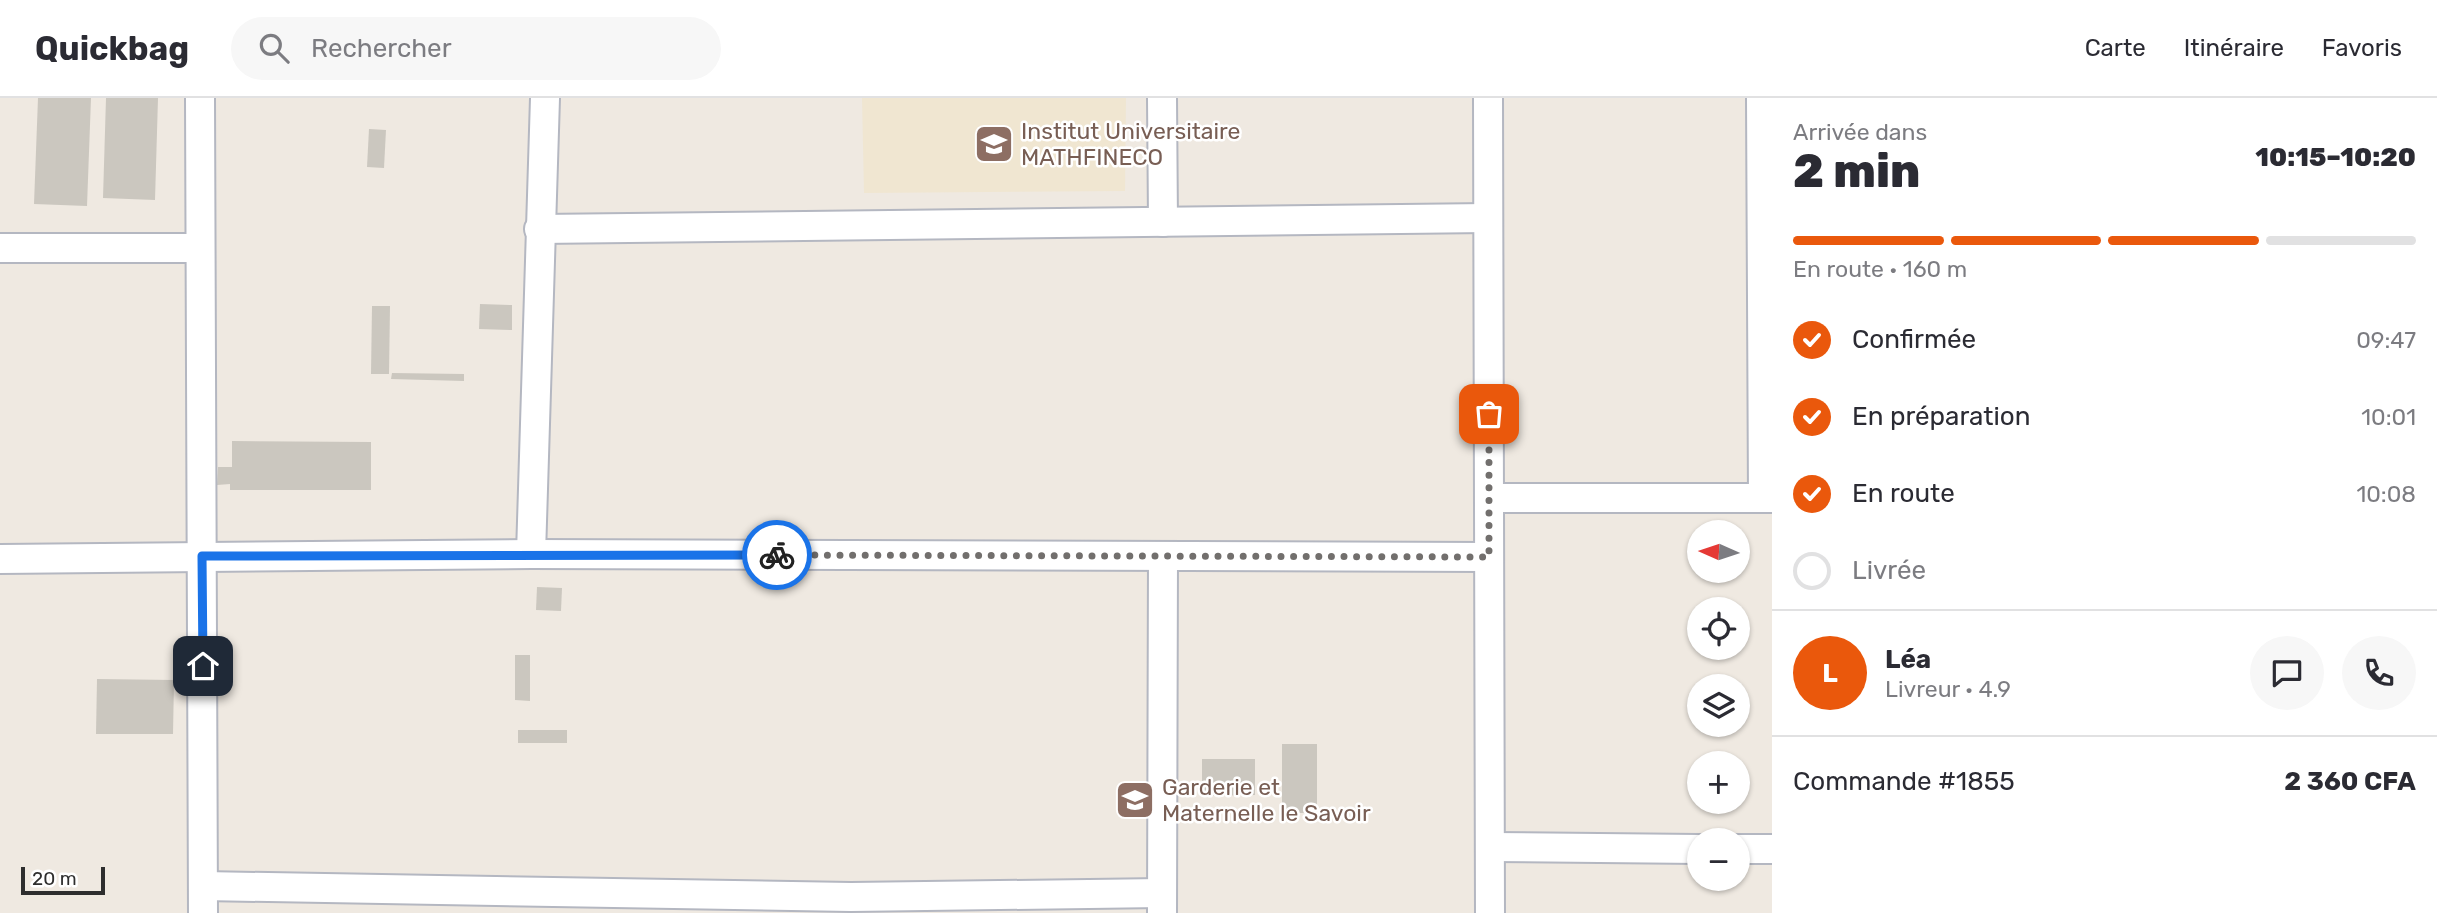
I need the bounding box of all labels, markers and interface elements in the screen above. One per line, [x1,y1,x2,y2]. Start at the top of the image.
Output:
search box [231,17,721,80]
text: Quickbag [35,29,189,68]
icon: search [255,29,293,67]
text: Rechercher [311,33,452,64]
text: Carte [2085,34,2146,62]
text: Itinéraire [2184,34,2284,62]
text: Favoris [2322,34,2402,62]
place label: Institut Universitaire MATHFINECO [1021,117,1240,171]
text: Arrivée dans [1793,118,1927,146]
school or university icon: Institut Universitaire MATHFINECO [973,123,1015,165]
text: 10:15–10:20 [2255,142,2416,173]
text: 2 min [1793,144,1920,199]
text: En route · 160 m [1793,255,1967,283]
icon: check [1793,321,1831,359]
text: Confirmée [1852,324,1976,355]
text: 09:47 [2356,326,2416,354]
pin [1459,384,1519,444]
icon: bag [1470,395,1508,433]
icon: check [1793,398,1831,436]
text: En préparation [1852,401,2030,432]
text: 10:01 [2361,403,2416,431]
icon: check [1793,475,1831,513]
text: En route [1852,478,1955,509]
text: 10:08 [2356,480,2416,508]
courier [742,520,812,590]
north arrow [1687,520,1750,583]
map controls [1687,520,1750,891]
icon: bike [758,536,796,574]
text: Livrée [1852,555,1926,586]
button: locate [1687,597,1750,660]
pin [173,636,233,696]
button: chat [2250,636,2324,710]
button: phone [2342,636,2416,710]
text: Léa [1885,644,1931,675]
icon: home [184,647,222,685]
text: L [1822,658,1838,689]
button: layers [1687,674,1750,737]
text: Livreur · 4.9 [1885,675,2011,703]
button: + [1687,751,1750,814]
text: Commande #1855 [1793,766,2015,797]
text: 2 360 CFA [2284,766,2416,797]
place label: Garderie et Maternelle le Savoir [1162,773,1371,827]
school or university icon: Garderie et Maternelle le Savoir [1114,779,1156,821]
button: − [1687,828,1750,891]
scale bar [21,864,105,896]
text: 20 m [32,867,77,890]

